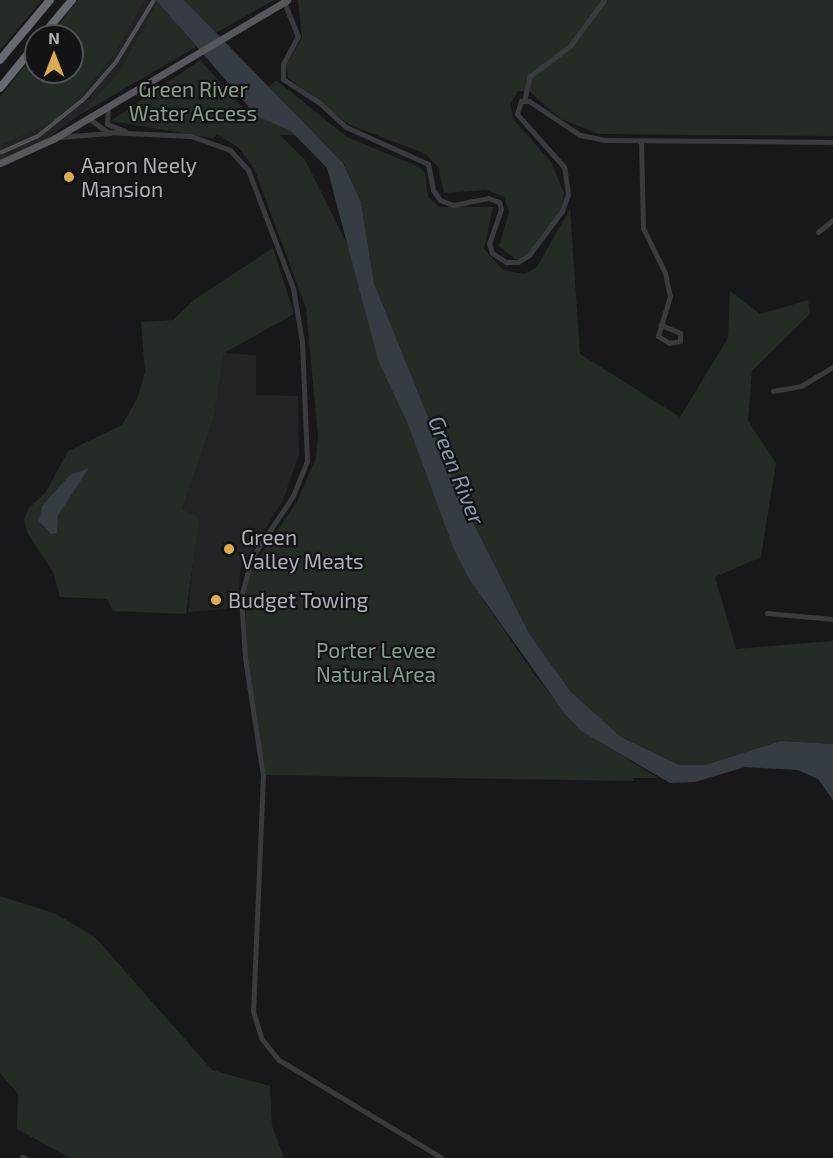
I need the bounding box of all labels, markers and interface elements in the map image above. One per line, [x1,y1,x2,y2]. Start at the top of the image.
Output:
north arrow [24,24,84,84]
text: N [48,28,60,47]
park label: Green River Water Access [128,76,258,126]
place label: Aaron Neely Mansion [81,152,197,202]
marker: Aaron Neely Mansion [62,170,76,184]
water label: Green River [423,412,491,528]
place label: Green Valley Meats [241,524,364,574]
marker: Green Valley Meats [222,542,236,556]
place label: Budget Towing [228,587,369,613]
marker: Budget Towing [209,593,223,607]
park label: Porter Levee Natural Area [315,637,437,687]

